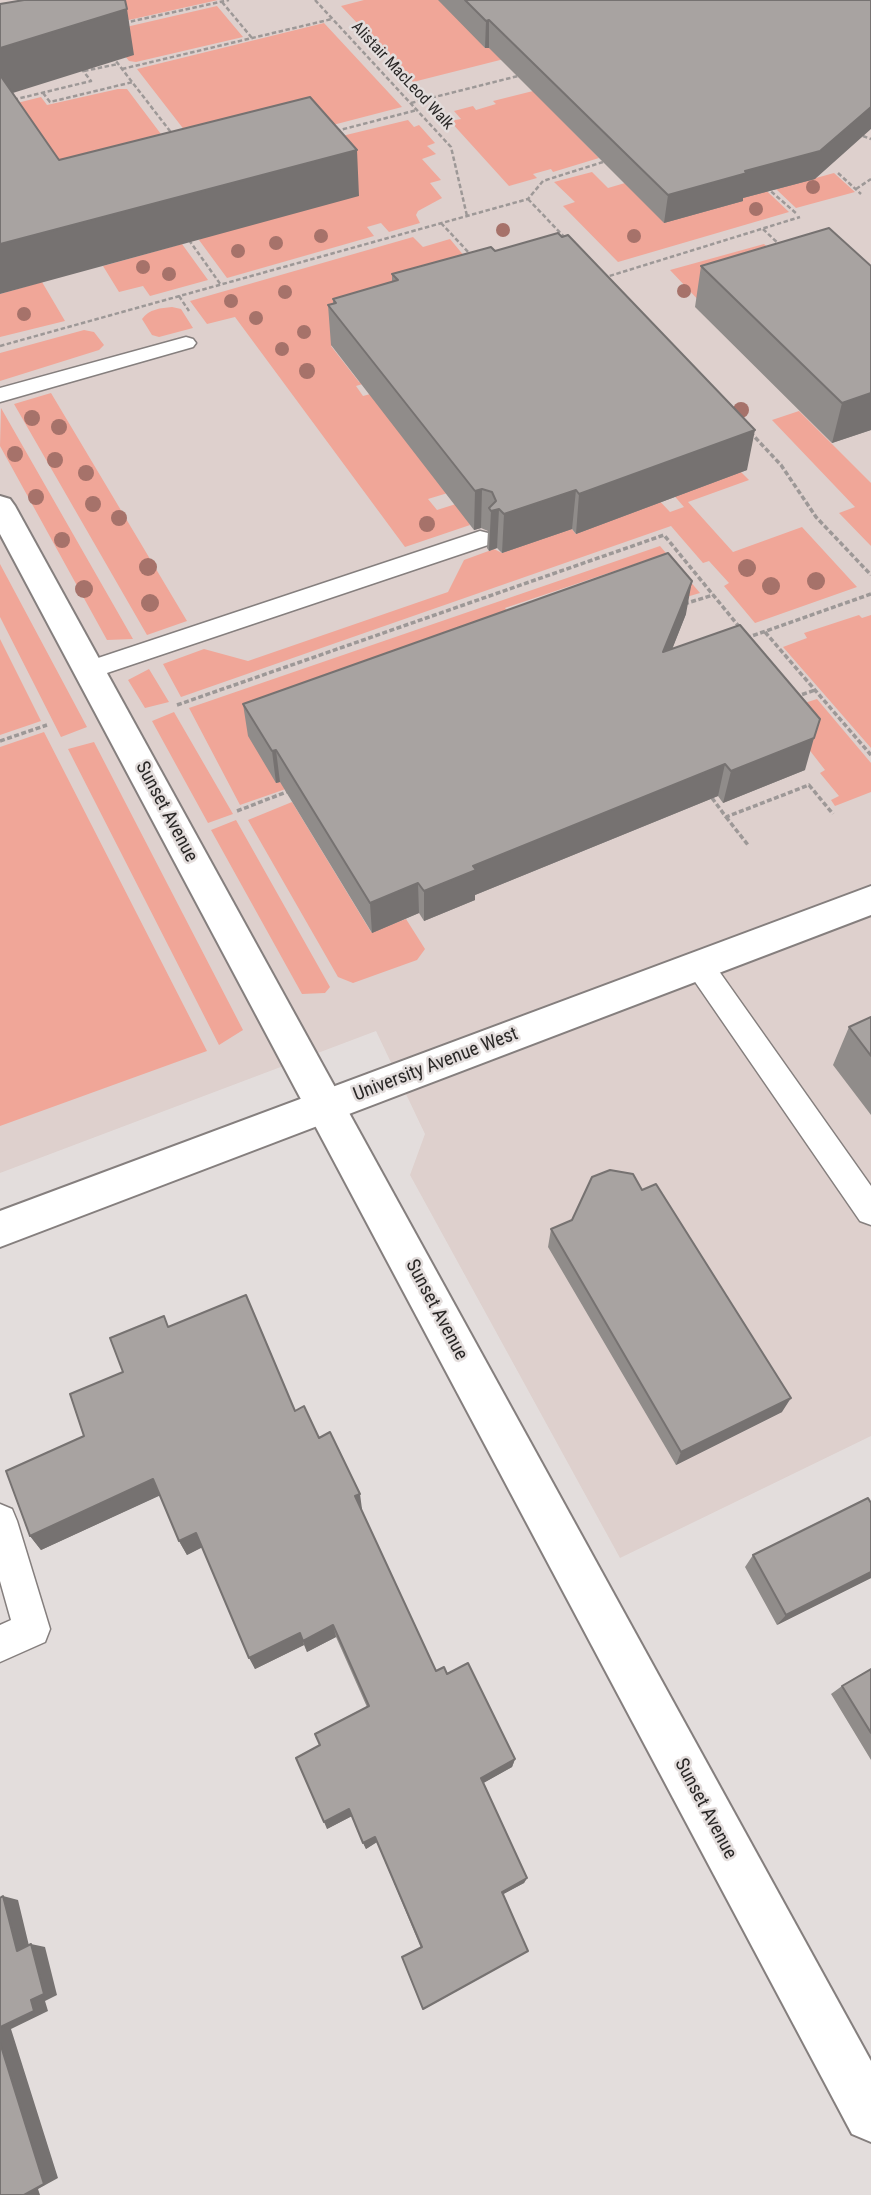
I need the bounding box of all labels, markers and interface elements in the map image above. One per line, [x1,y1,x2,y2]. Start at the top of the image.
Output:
street label: Alistair MacLeod Walk [347,18,457,134]
street label: Sunset Avenue [130,758,202,866]
street label: University Avenue West [351,1023,521,1107]
street label: Sunset Avenue [400,1256,472,1364]
street label: Sunset Avenue [669,1755,741,1863]

